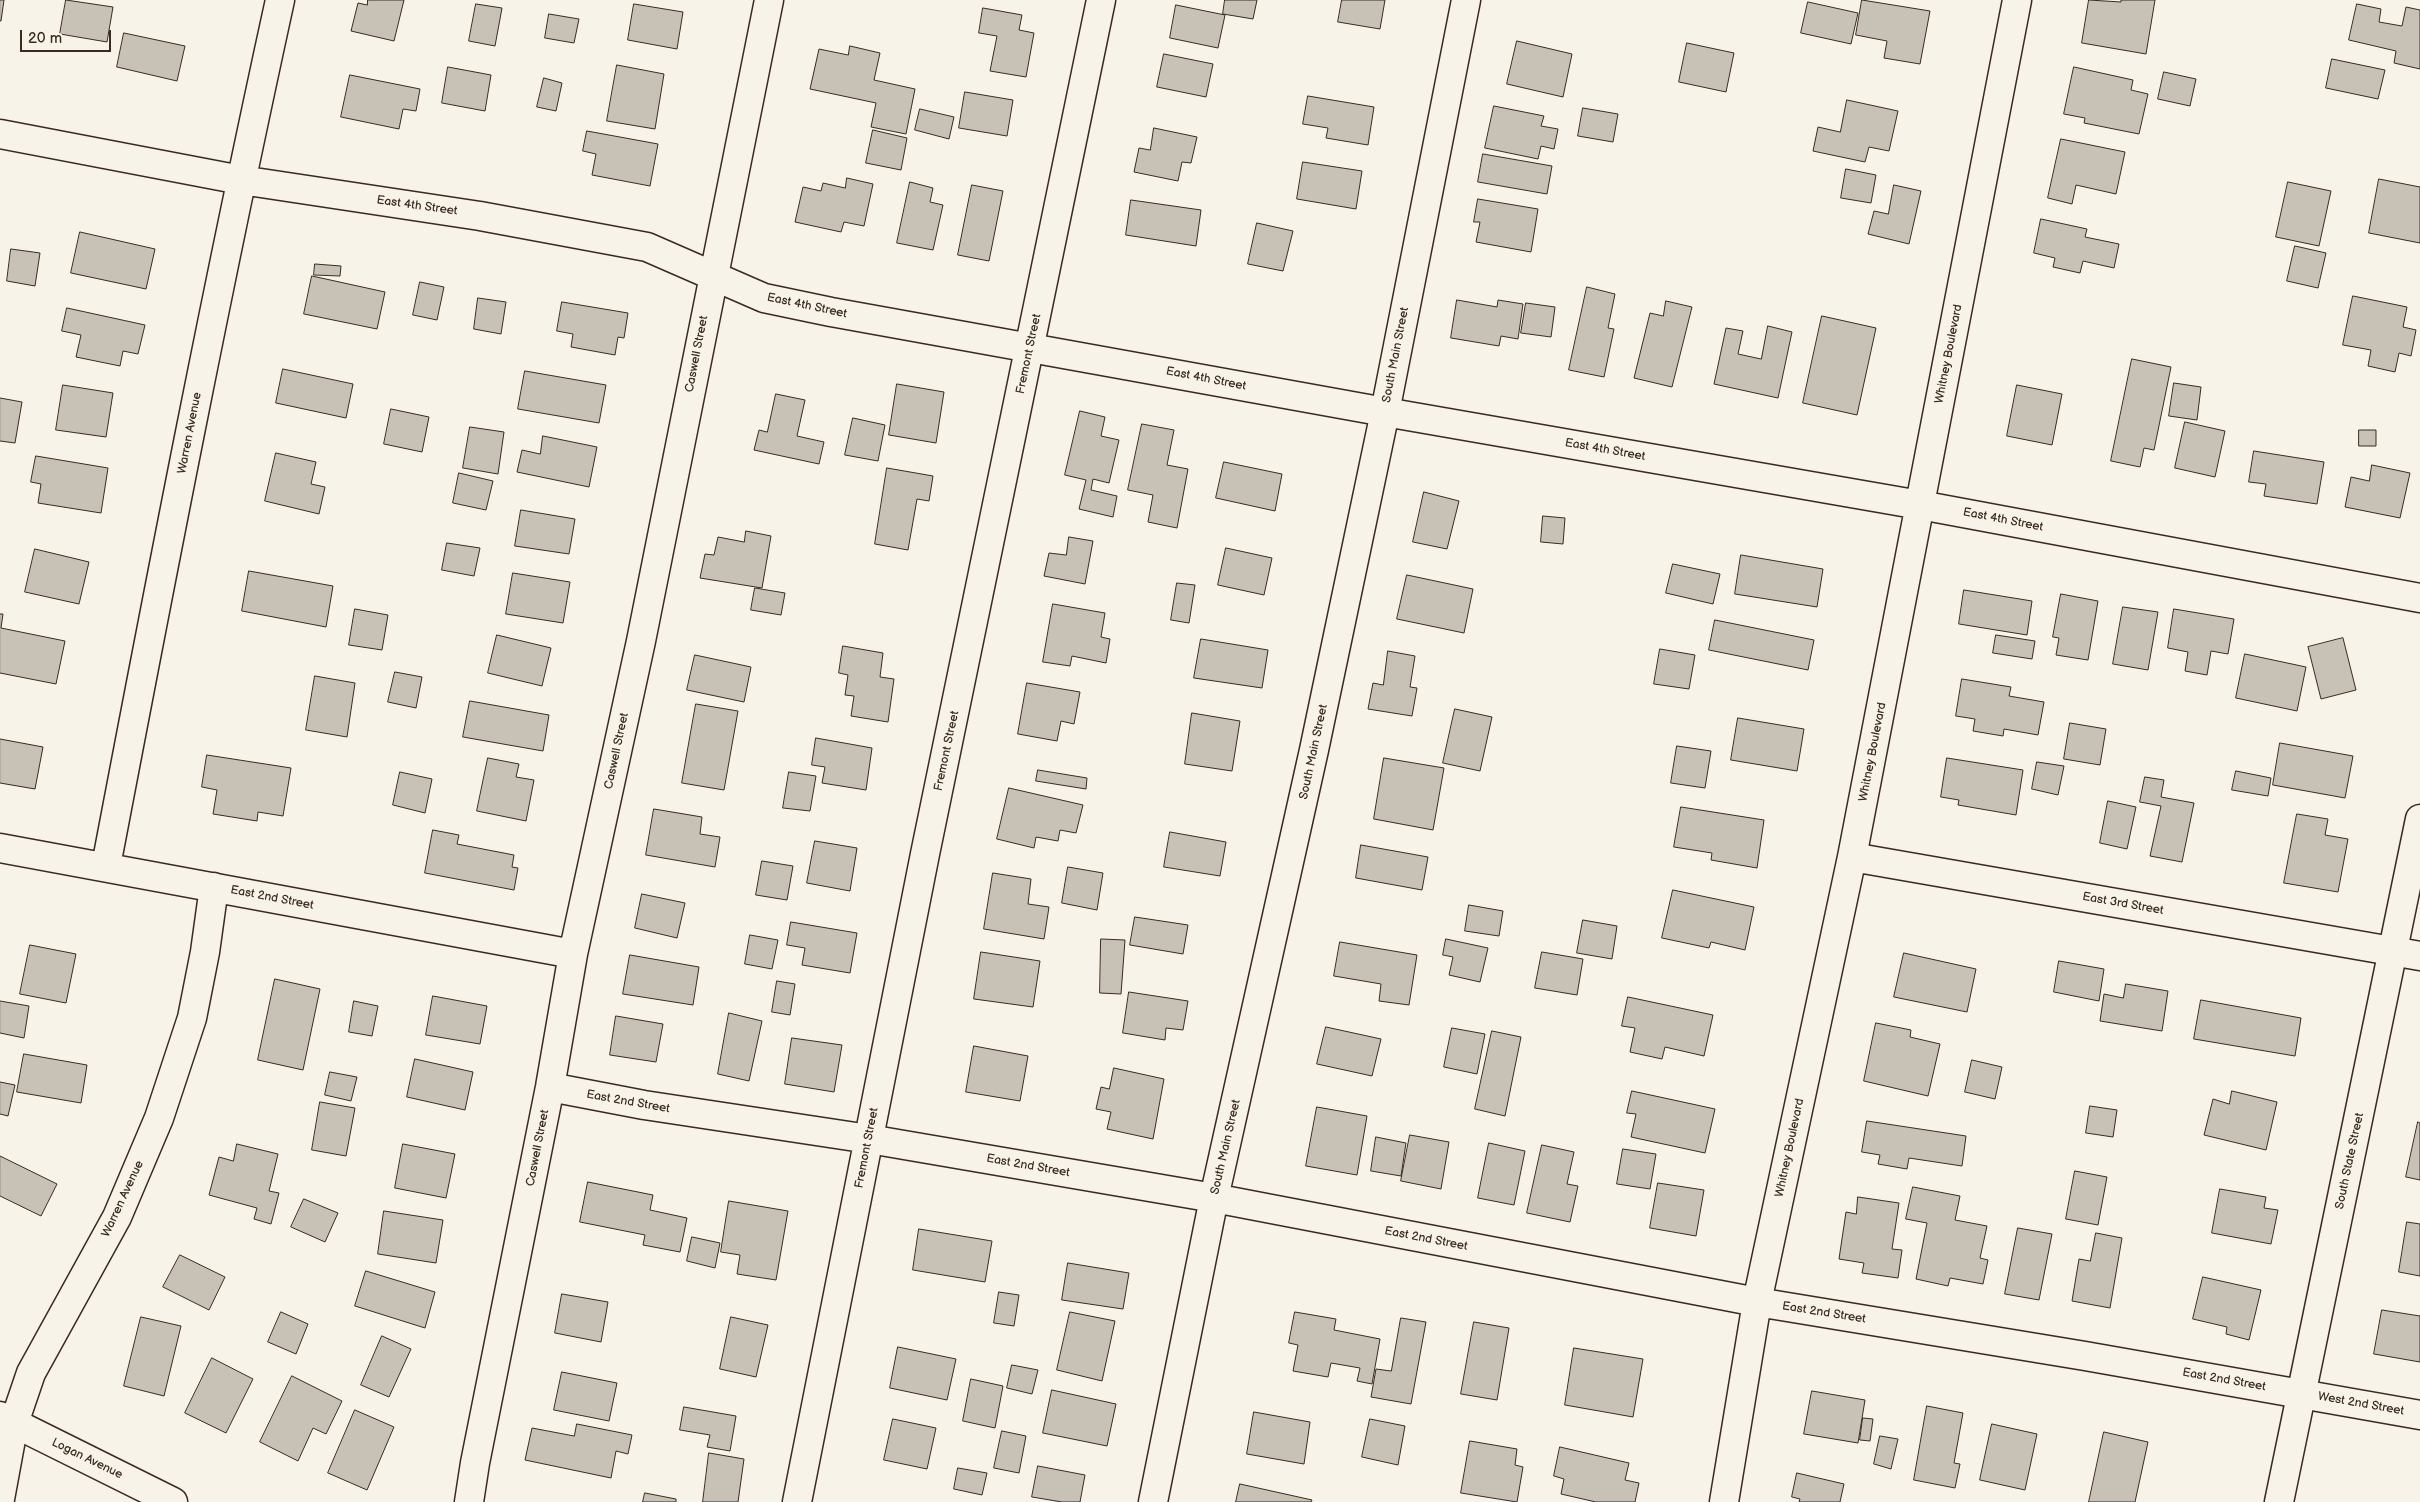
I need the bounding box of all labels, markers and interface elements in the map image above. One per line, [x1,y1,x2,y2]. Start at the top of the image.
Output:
scale bar [22,20,114,52]
text: 20 m [28,29,62,48]
street label: East 4th Street [376,193,458,219]
street label: East 4th Street [766,290,848,322]
street label: Whitney Boulevard [1932,303,1966,405]
street label: South Main Street [1380,306,1412,404]
street label: Fremont Street [1013,313,1045,395]
street label: Caswell Street [683,314,711,394]
street label: East 4th Street [1165,364,1247,394]
street label: Warren Avenue [175,391,205,475]
street label: East 4th Street [1564,436,1646,464]
street label: East 4th Street [1962,505,2044,535]
street label: Whitney Boulevard [1856,701,1890,803]
street label: South Main Street [1297,703,1331,801]
street label: Fremont Street [931,710,963,792]
street label: Caswell Street [602,711,632,791]
street label: East 2nd Street [229,883,315,913]
street label: East 3rd Street [2081,890,2165,918]
street label: East 2nd Street [585,1088,671,1116]
street label: Whitney Boulevard [1772,1097,1808,1199]
street label: South Main Street [1208,1098,1244,1196]
street label: Fremont Street [852,1107,882,1189]
street label: Caswell Street [524,1108,552,1188]
street label: South State Street [2333,1111,2367,1211]
street label: East 2nd Street [985,1152,1071,1180]
street label: Warren Avenue [99,1158,147,1240]
street label: East 2nd Street [1383,1224,1469,1254]
street label: East 2nd Street [1781,1299,1867,1327]
street label: East 2nd Street [2181,1366,2267,1394]
street label: West 2nd Street [2317,1389,2405,1419]
street label: Logan Avenue [49,1436,125,1482]

